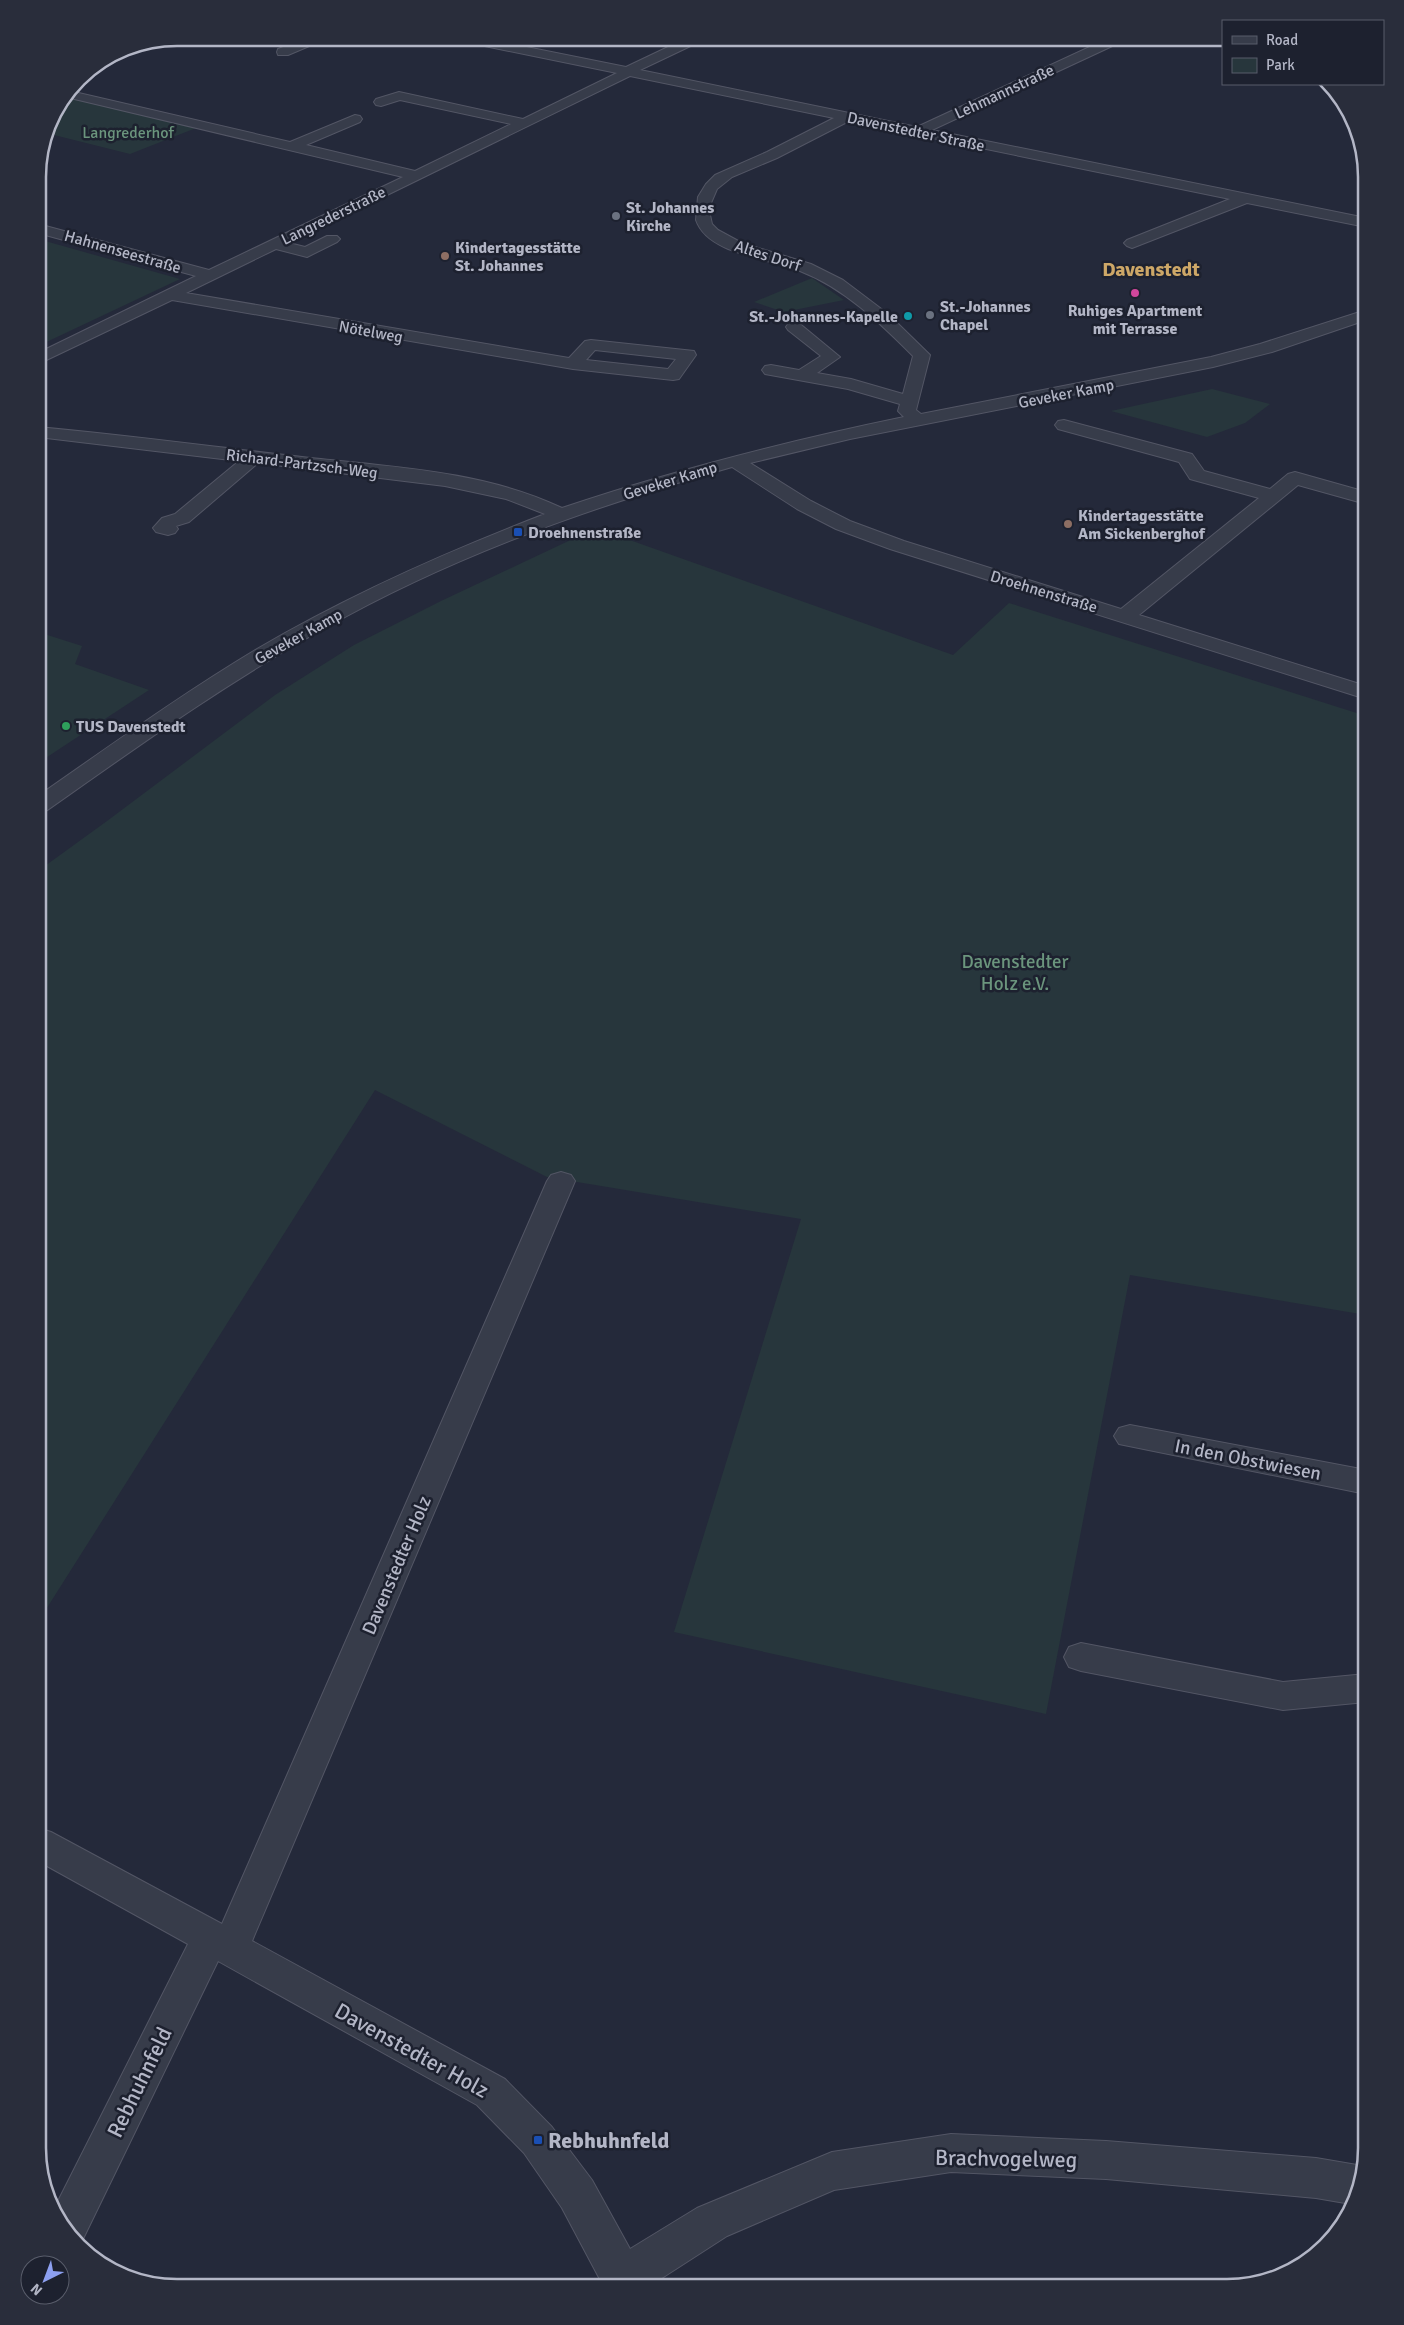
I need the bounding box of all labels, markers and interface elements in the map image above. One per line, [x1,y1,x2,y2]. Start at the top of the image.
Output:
legend [1222,20,1384,85]
text: Road [1266,31,1298,49]
text: Park [1266,56,1295,74]
street label: Lehmannstraße [951,60,1057,124]
street label: Davenstedter Straße [845,108,986,156]
park label: Langrederhof [82,123,174,143]
street label: Langrederstraße [278,182,389,250]
place label: St. Johannes Kirche [626,198,714,236]
marker: St. Johannes Kirche [610,210,622,222]
street label: Hahnenseestraße [62,226,183,278]
street label: Altes Dorf [732,236,804,276]
place label: Kindertagesstätte St. Johannes [455,238,581,276]
marker: Kindertagesstätte St. Johannes [439,250,451,262]
district label: Davenstedt [1102,257,1200,282]
marker: Ruhiges Apartment mit Terrasse [1129,287,1141,299]
place label: St.-Johannes Chapel [940,297,1031,335]
place label: Ruhiges Apartment mit Terrasse [1068,301,1202,339]
place label: St.-Johannes-Kapelle [749,307,898,327]
marker: St.-Johannes Chapel [924,309,936,321]
marker: St.-Johannes-Kapelle [902,310,914,322]
street label: Nötelweg [337,317,405,347]
street label: Geveker Kamp [1017,375,1116,413]
street label: Richard-Partzsch-Weg [225,445,379,483]
street label: Geveker Kamp [621,457,720,505]
place label: Kindertagesstätte Am Sickenberghof [1078,506,1206,544]
marker: Kindertagesstätte Am Sickenberghof [1062,518,1074,530]
place label: Droehnenstraße [528,523,641,543]
marker: Droehnenstraße [512,526,524,538]
street label: Droehnenstraße [988,566,1100,618]
street label: Geveker Kamp [251,605,346,669]
place label: TUS Davenstedt [76,717,186,737]
marker: TUS Davenstedt [60,720,72,732]
park label: Davenstedter Holz e.V. [961,950,1069,996]
street label: In den Obstwiesen [1173,1434,1323,1486]
street label: Davenstedter Holz [357,1492,437,1638]
street label: Davenstedter Holz [330,1997,494,2104]
street label: Rebhuhnfeld [101,2023,178,2142]
place label: Rebhuhnfeld [548,2127,669,2154]
marker: Rebhuhnfeld [532,2134,544,2146]
street label: Brachvogelweg [935,2144,1077,2173]
north arrow [20,2255,70,2305]
text: N [27,2280,46,2299]

